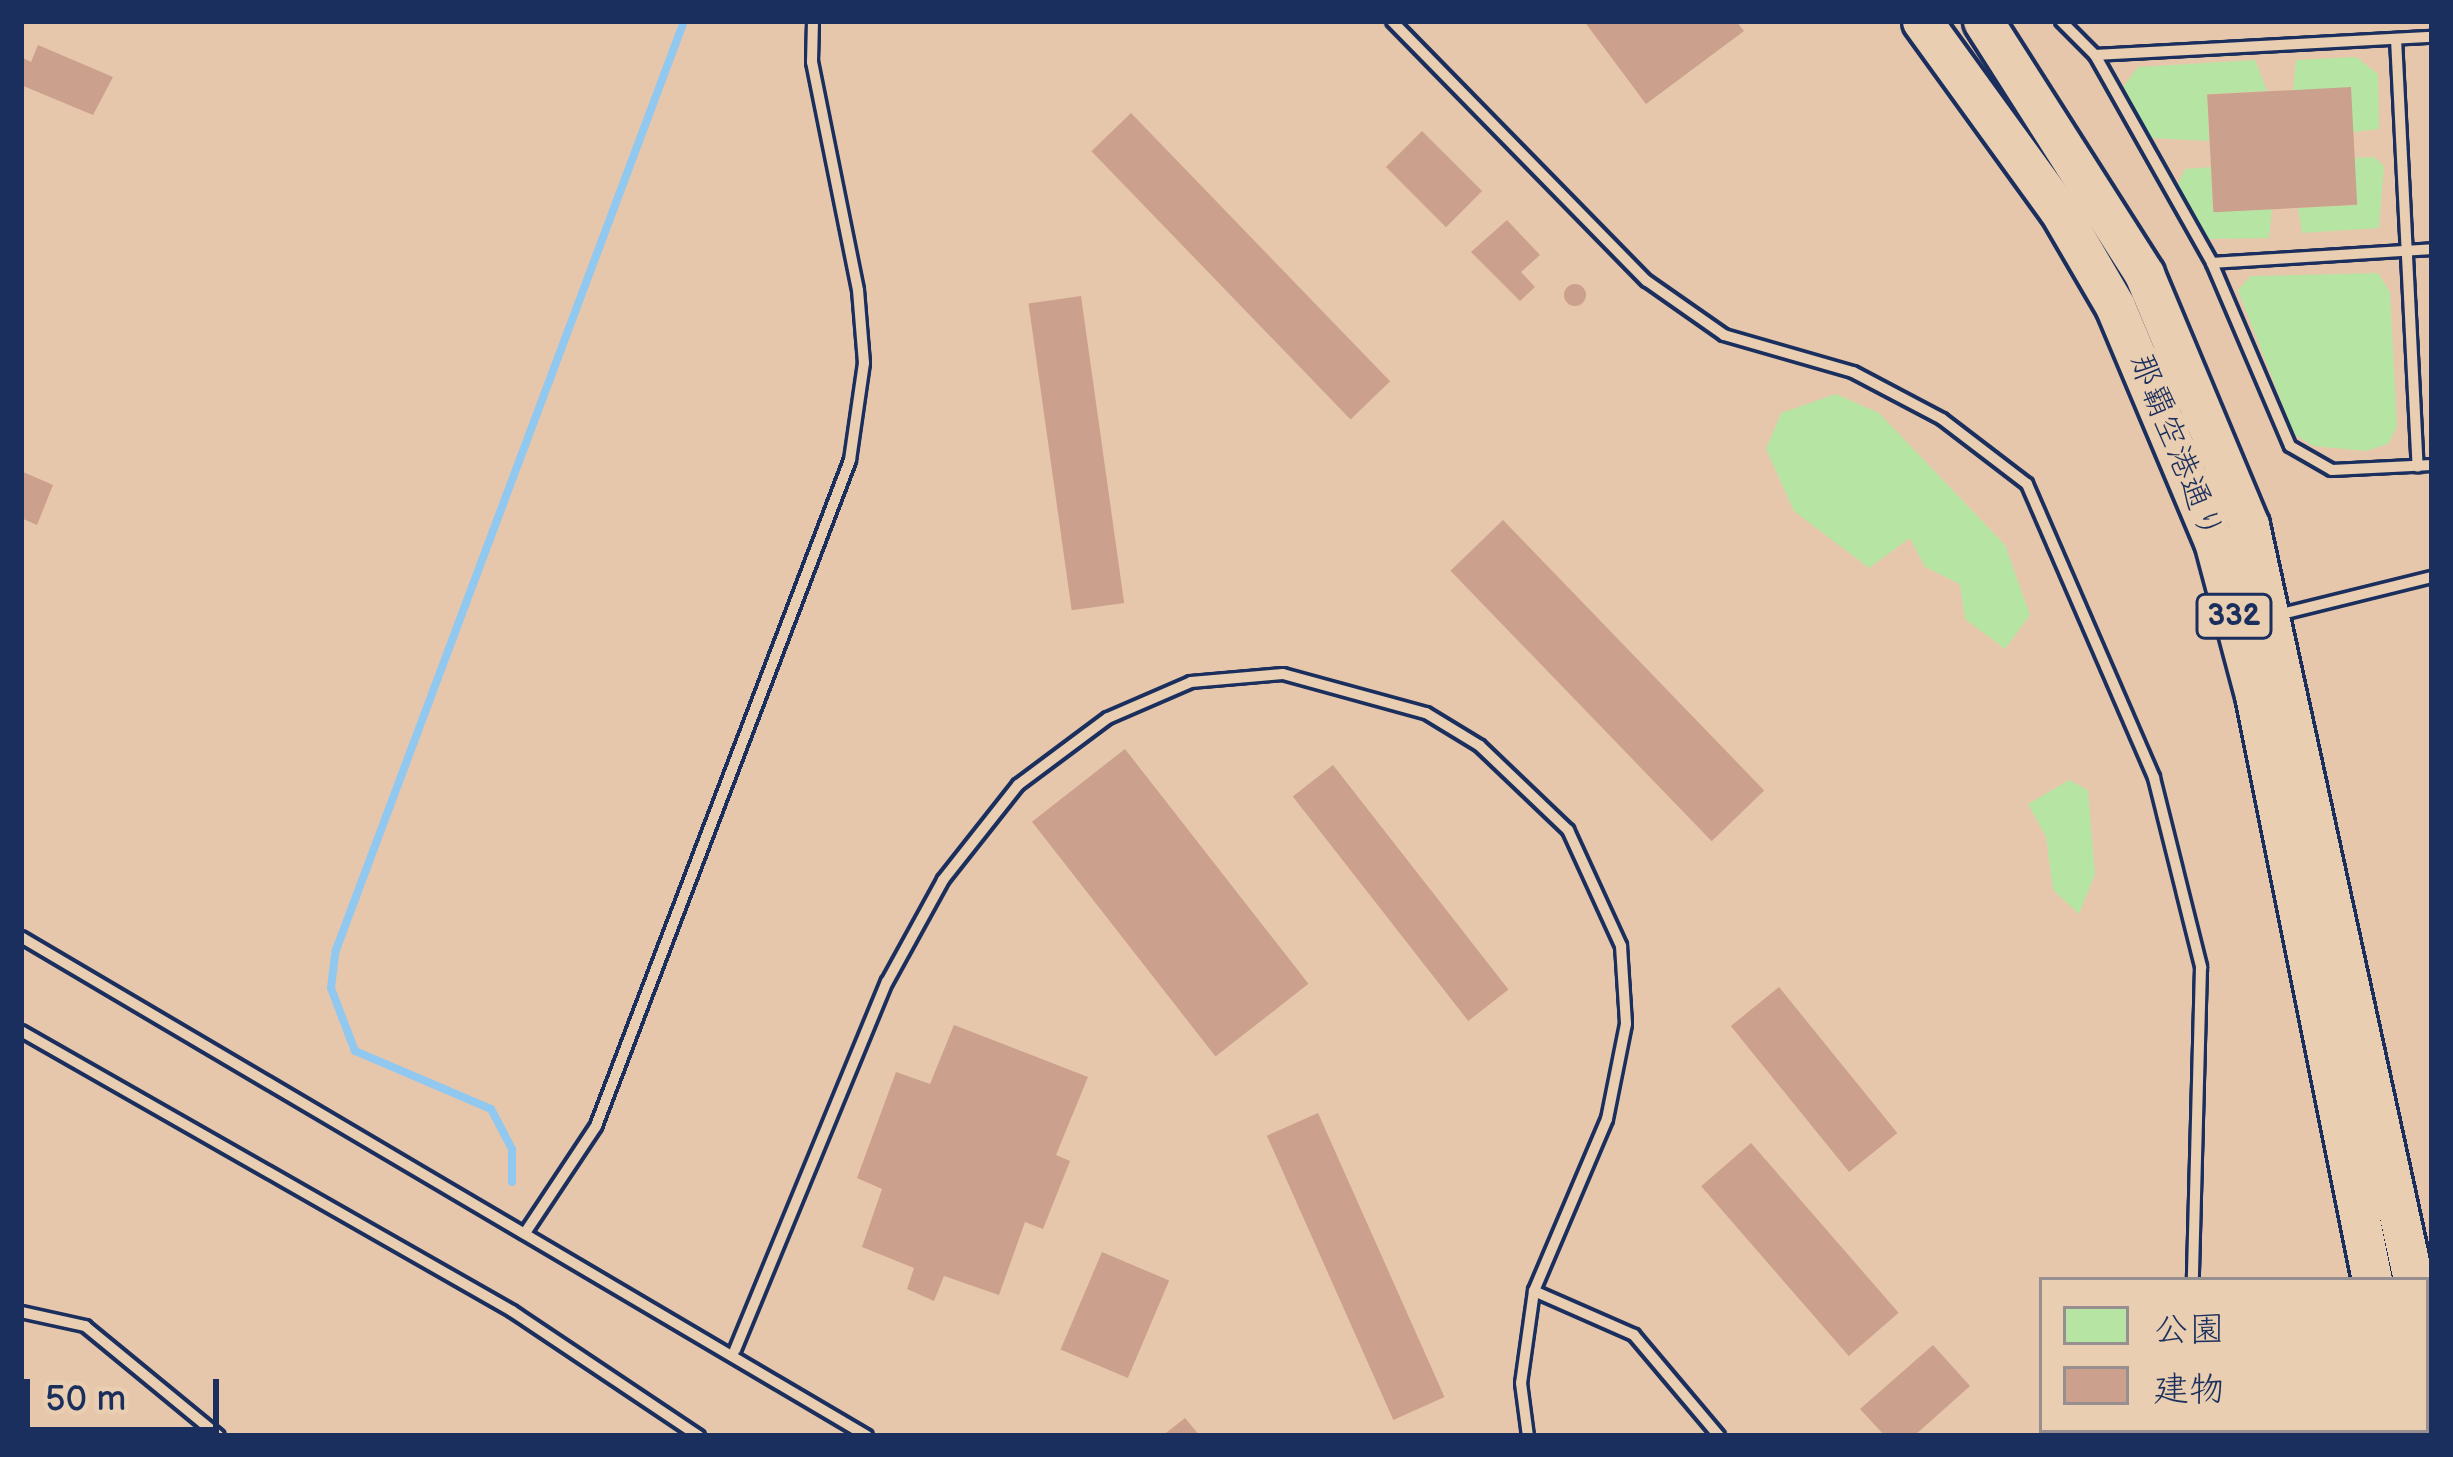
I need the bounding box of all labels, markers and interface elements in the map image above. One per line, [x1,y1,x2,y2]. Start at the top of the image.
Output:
street label: 那覇空港通り [2120,348,2230,546]
road number: 332 [2195,592,2273,640]
legend [2039,1277,2429,1433]
text: 公園 [2153,1309,2225,1352]
scale bar [30,1355,225,1429]
text: 建物 [2153,1369,2225,1412]
text: 50 m [45,1378,126,1421]

